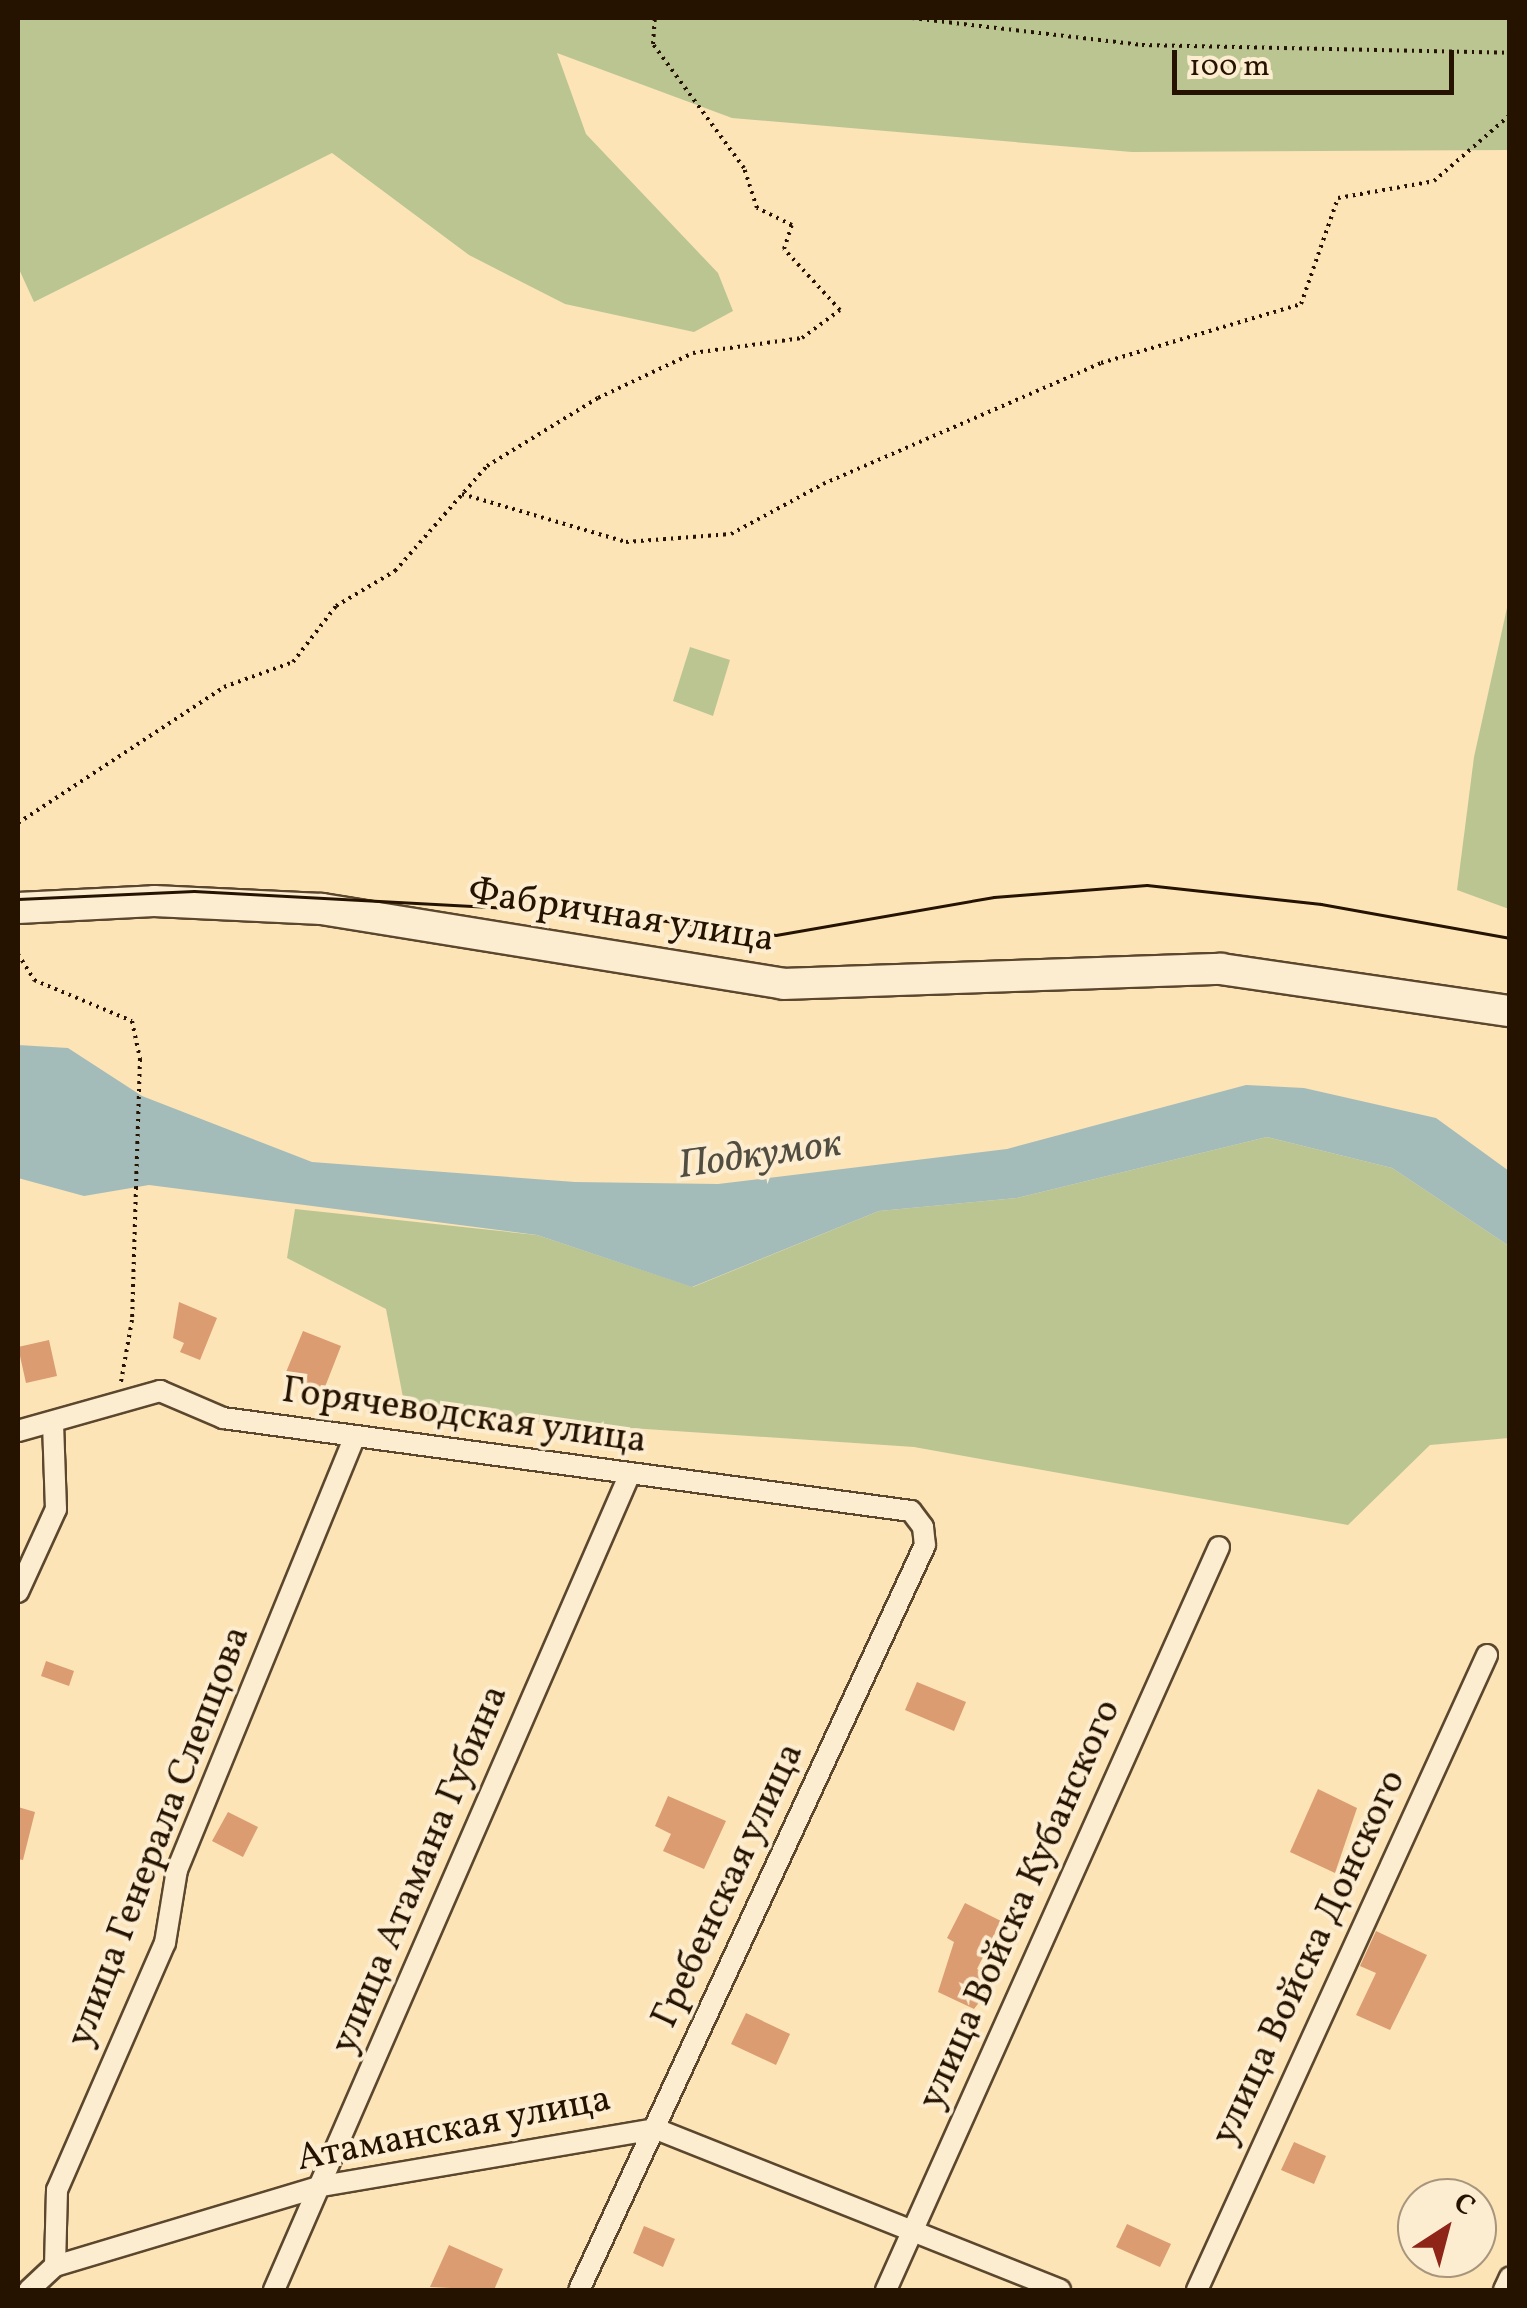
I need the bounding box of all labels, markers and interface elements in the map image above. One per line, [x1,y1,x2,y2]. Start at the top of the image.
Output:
scale bar [1177,30,1460,92]
text: 100 m [1189,46,1270,88]
street label: Фабричная улица [464,870,778,964]
water label: Подкумок [676,1121,844,1191]
street label: Горячеводская улица [278,1369,650,1465]
street label: улица Генерала Слепцова [59,1620,261,2054]
street label: улица Атамана Губина [323,1679,519,2061]
street label: улица Войска Кубанского [910,1693,1132,2117]
street label: Гребенская улица [643,1736,815,2036]
street label: улица Войска Донского [1203,1763,1417,2153]
street label: Атаманская улица [293,2077,615,2183]
north arrow [1397,2178,1497,2278]
text: С [1445,2184,1482,2226]

